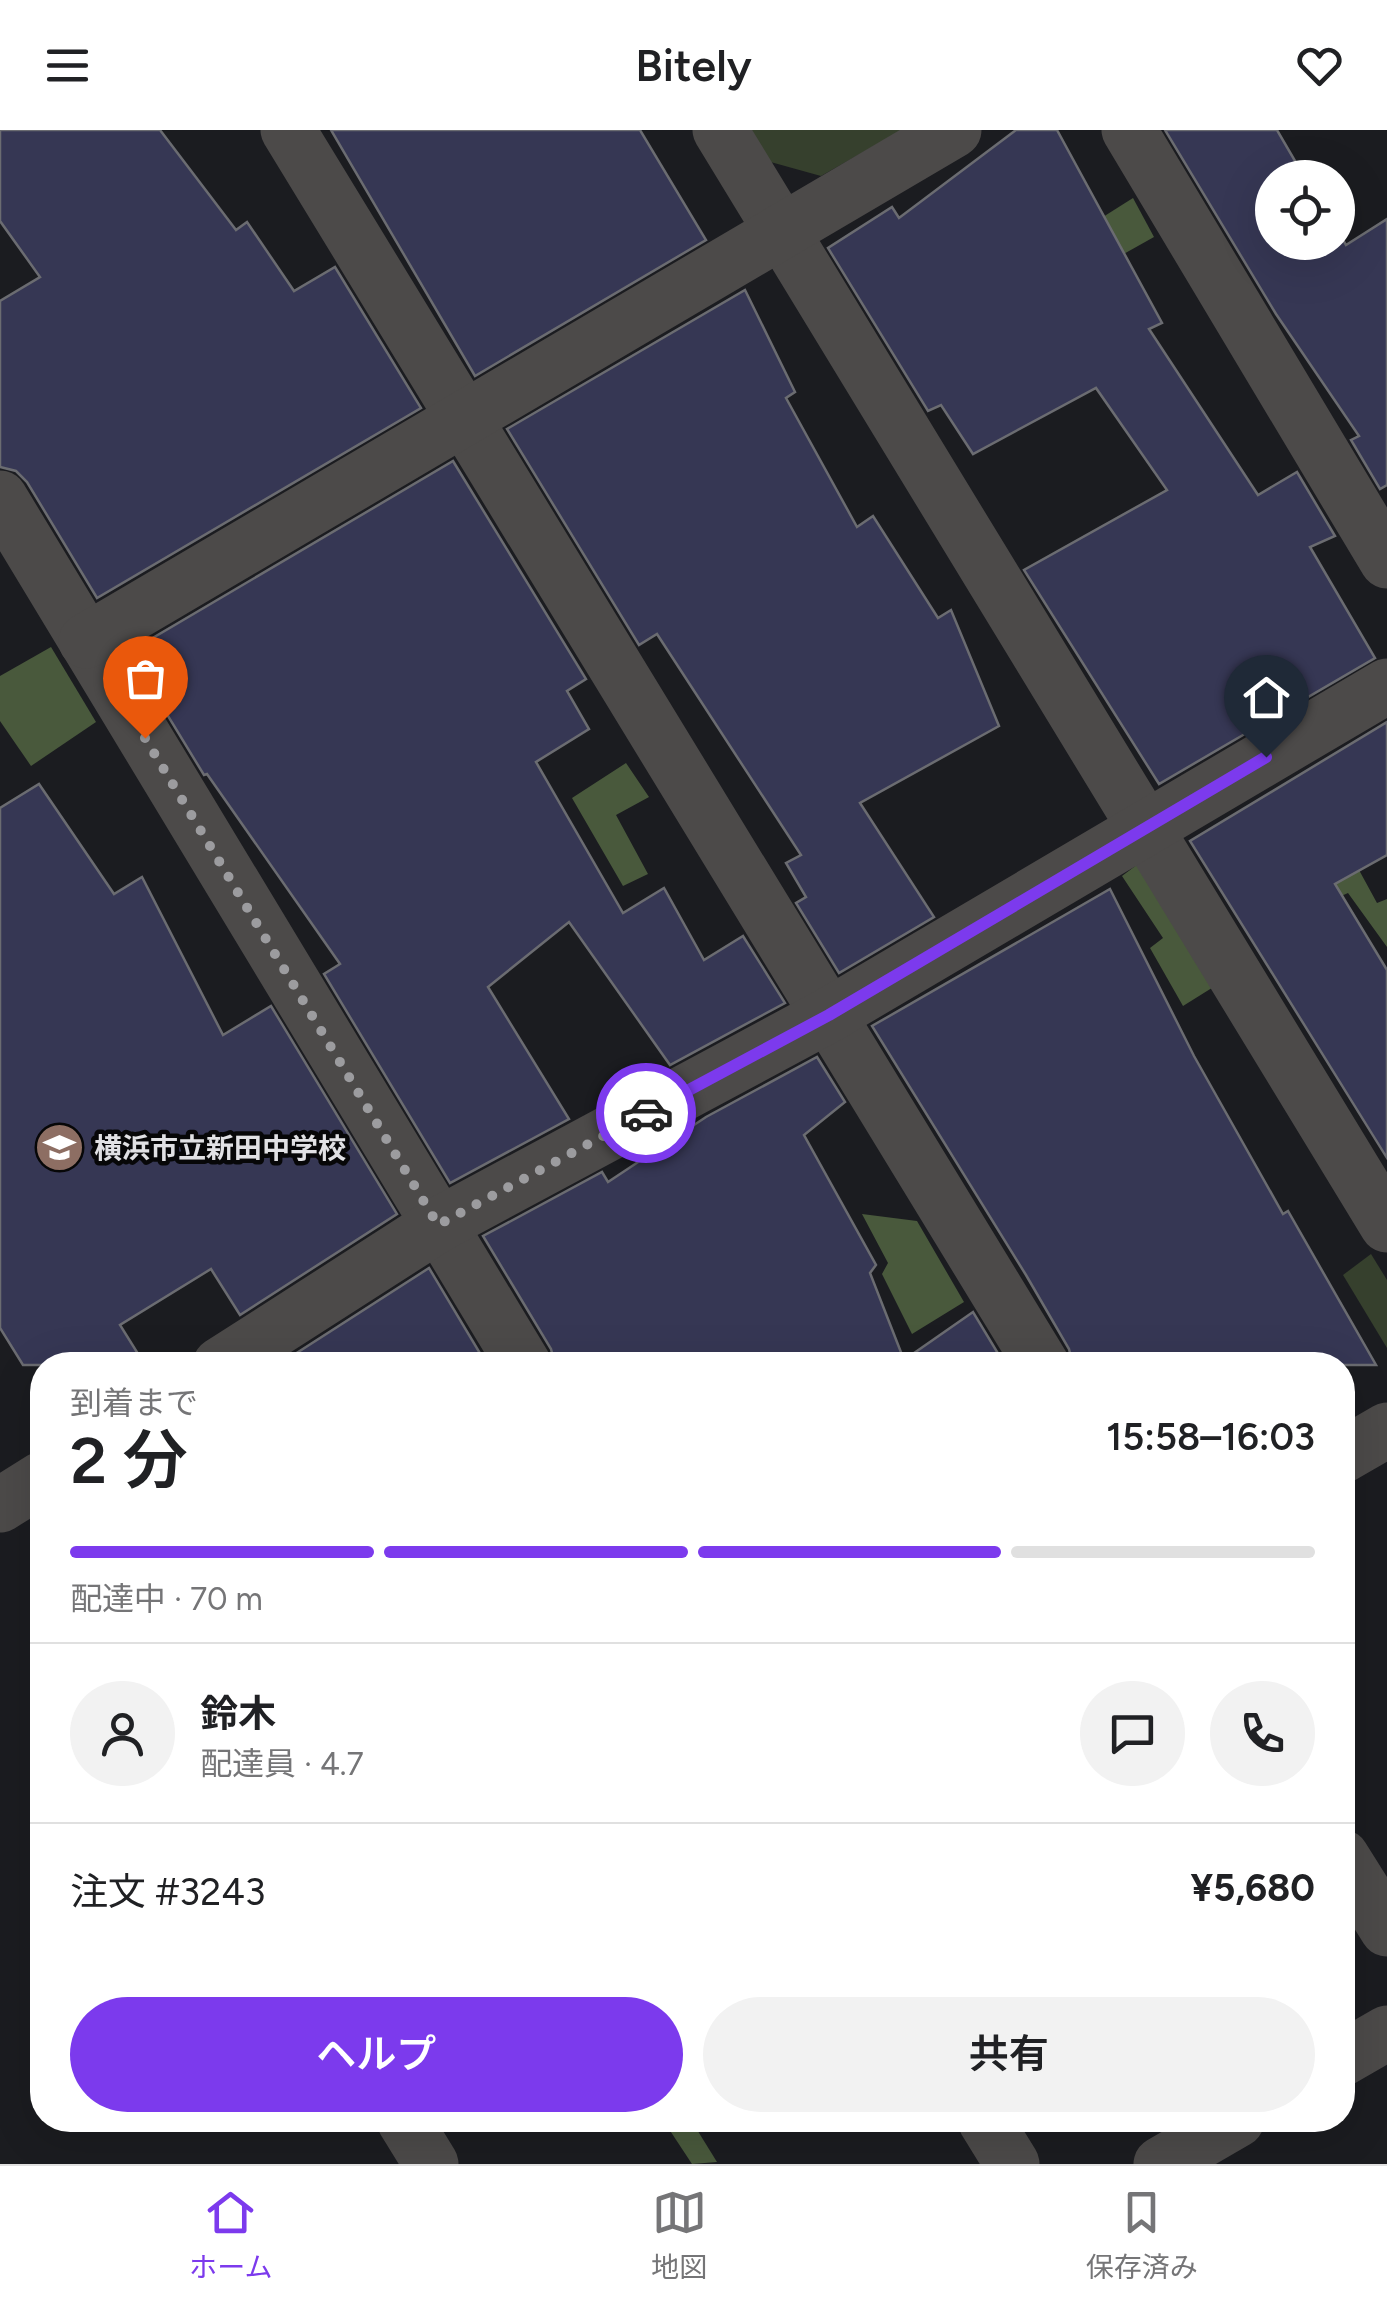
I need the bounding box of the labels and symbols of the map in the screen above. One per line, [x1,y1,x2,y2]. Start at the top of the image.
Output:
pin [103,636,188,739]
pin [1224,655,1309,758]
courier [596,1063,696,1163]
school or university icon: 横浜市立新田中学校 [33,1122,85,1174]
place label: 横浜市立新田中学校 [94,1131,346,1165]

